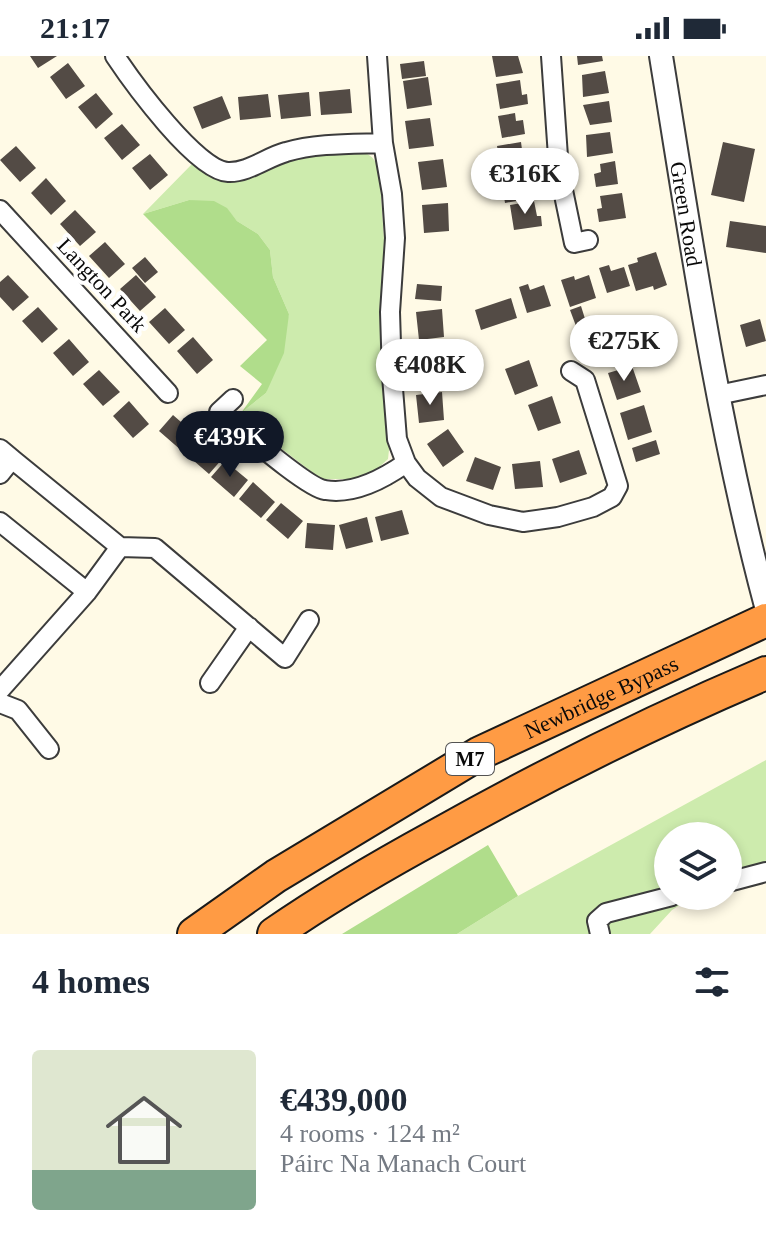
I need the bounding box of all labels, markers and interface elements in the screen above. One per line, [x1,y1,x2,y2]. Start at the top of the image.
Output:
text: 21:17 [40,11,110,44]
pin: €316K [469,148,581,216]
text: €316K [489,159,561,188]
street label: Green Road [666,160,707,268]
street label: Langton Park [52,233,152,337]
pin: €275K [568,315,680,383]
text: €275K [588,326,660,355]
pin: €408K [374,339,486,407]
text: €408K [394,350,466,379]
pin: €439K [174,411,286,479]
text: €439K [194,422,266,451]
street label: Newbridge Bypass [520,650,682,743]
road number: M7 [446,743,494,775]
map controls [654,822,742,910]
button: layers [654,822,742,910]
icon: filters [690,960,734,1004]
text: 4 homes [32,963,150,1000]
text: €439,000 [280,1081,408,1118]
icon: home [96,1082,192,1178]
text: 4 rooms · 124 m² [280,1119,460,1148]
text: Páirc Na Manach Court [280,1149,526,1178]

